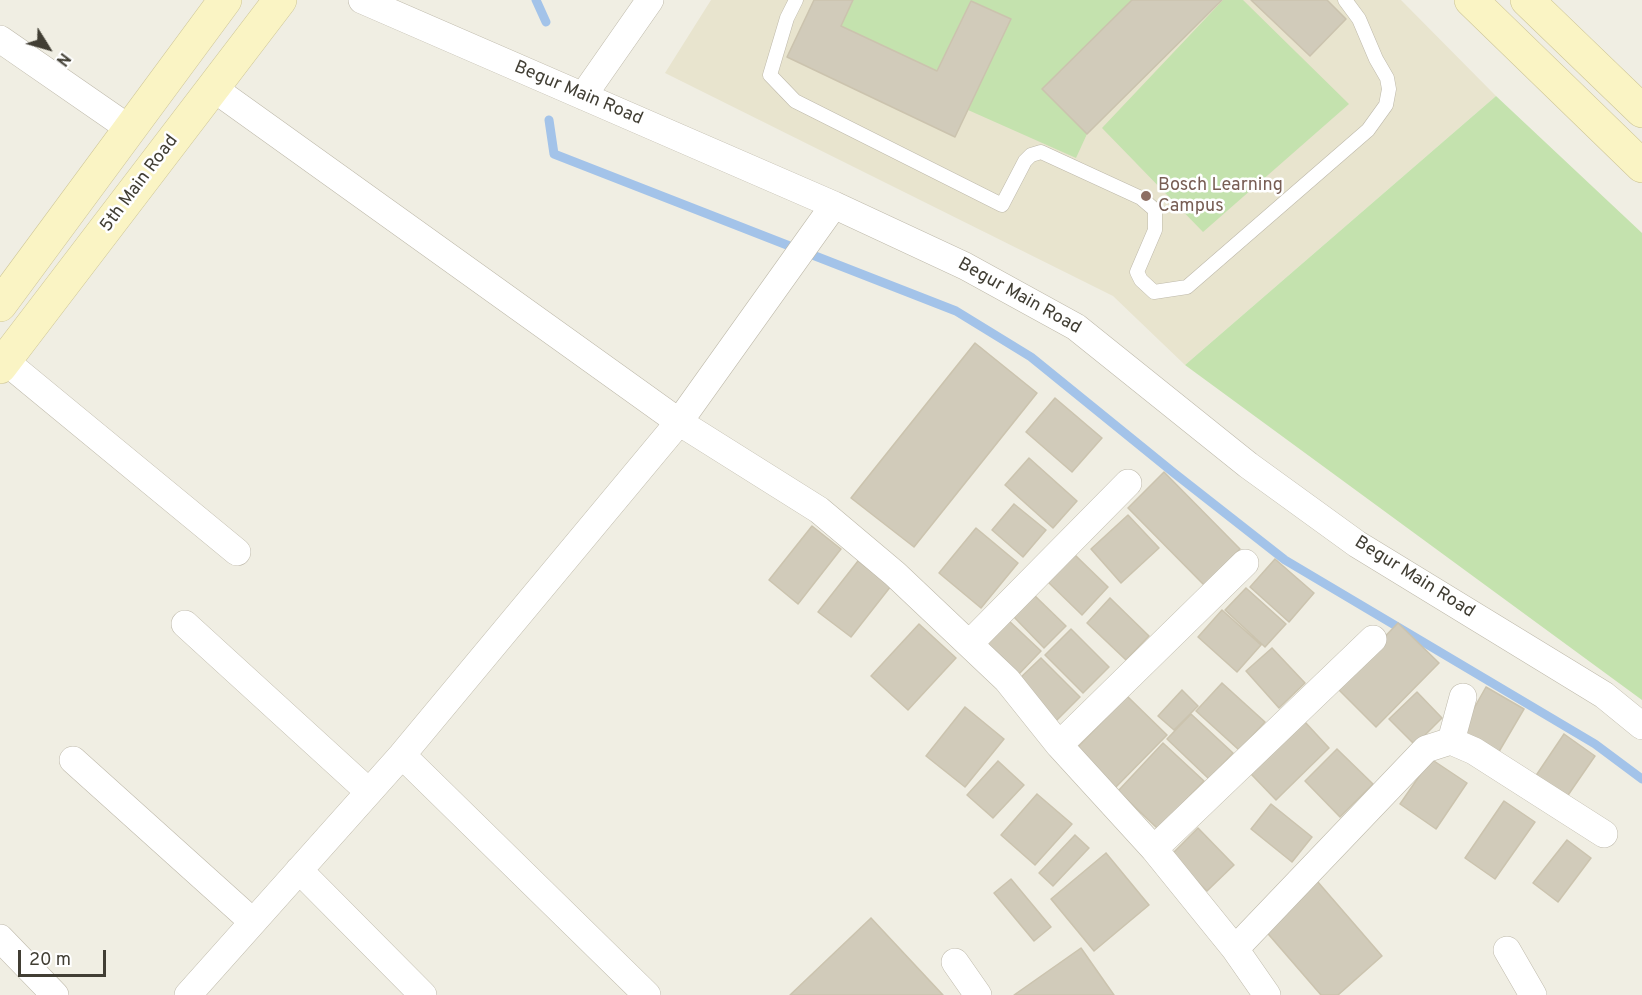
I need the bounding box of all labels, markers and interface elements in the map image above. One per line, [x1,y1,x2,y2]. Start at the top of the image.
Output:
north arrow [18,18,78,78]
text: N [51,48,74,69]
street label: Begur Main Road [510,57,646,131]
street label: 5th Main Road [96,131,184,237]
place label: Bosch Learning Campus [1158,175,1283,218]
marker: Bosch Learning Campus [1139,189,1153,203]
street label: Begur Main Road [954,254,1084,340]
street label: Begur Main Road [1350,532,1478,624]
scale bar [21,938,110,976]
text: 20 m [29,949,71,972]

